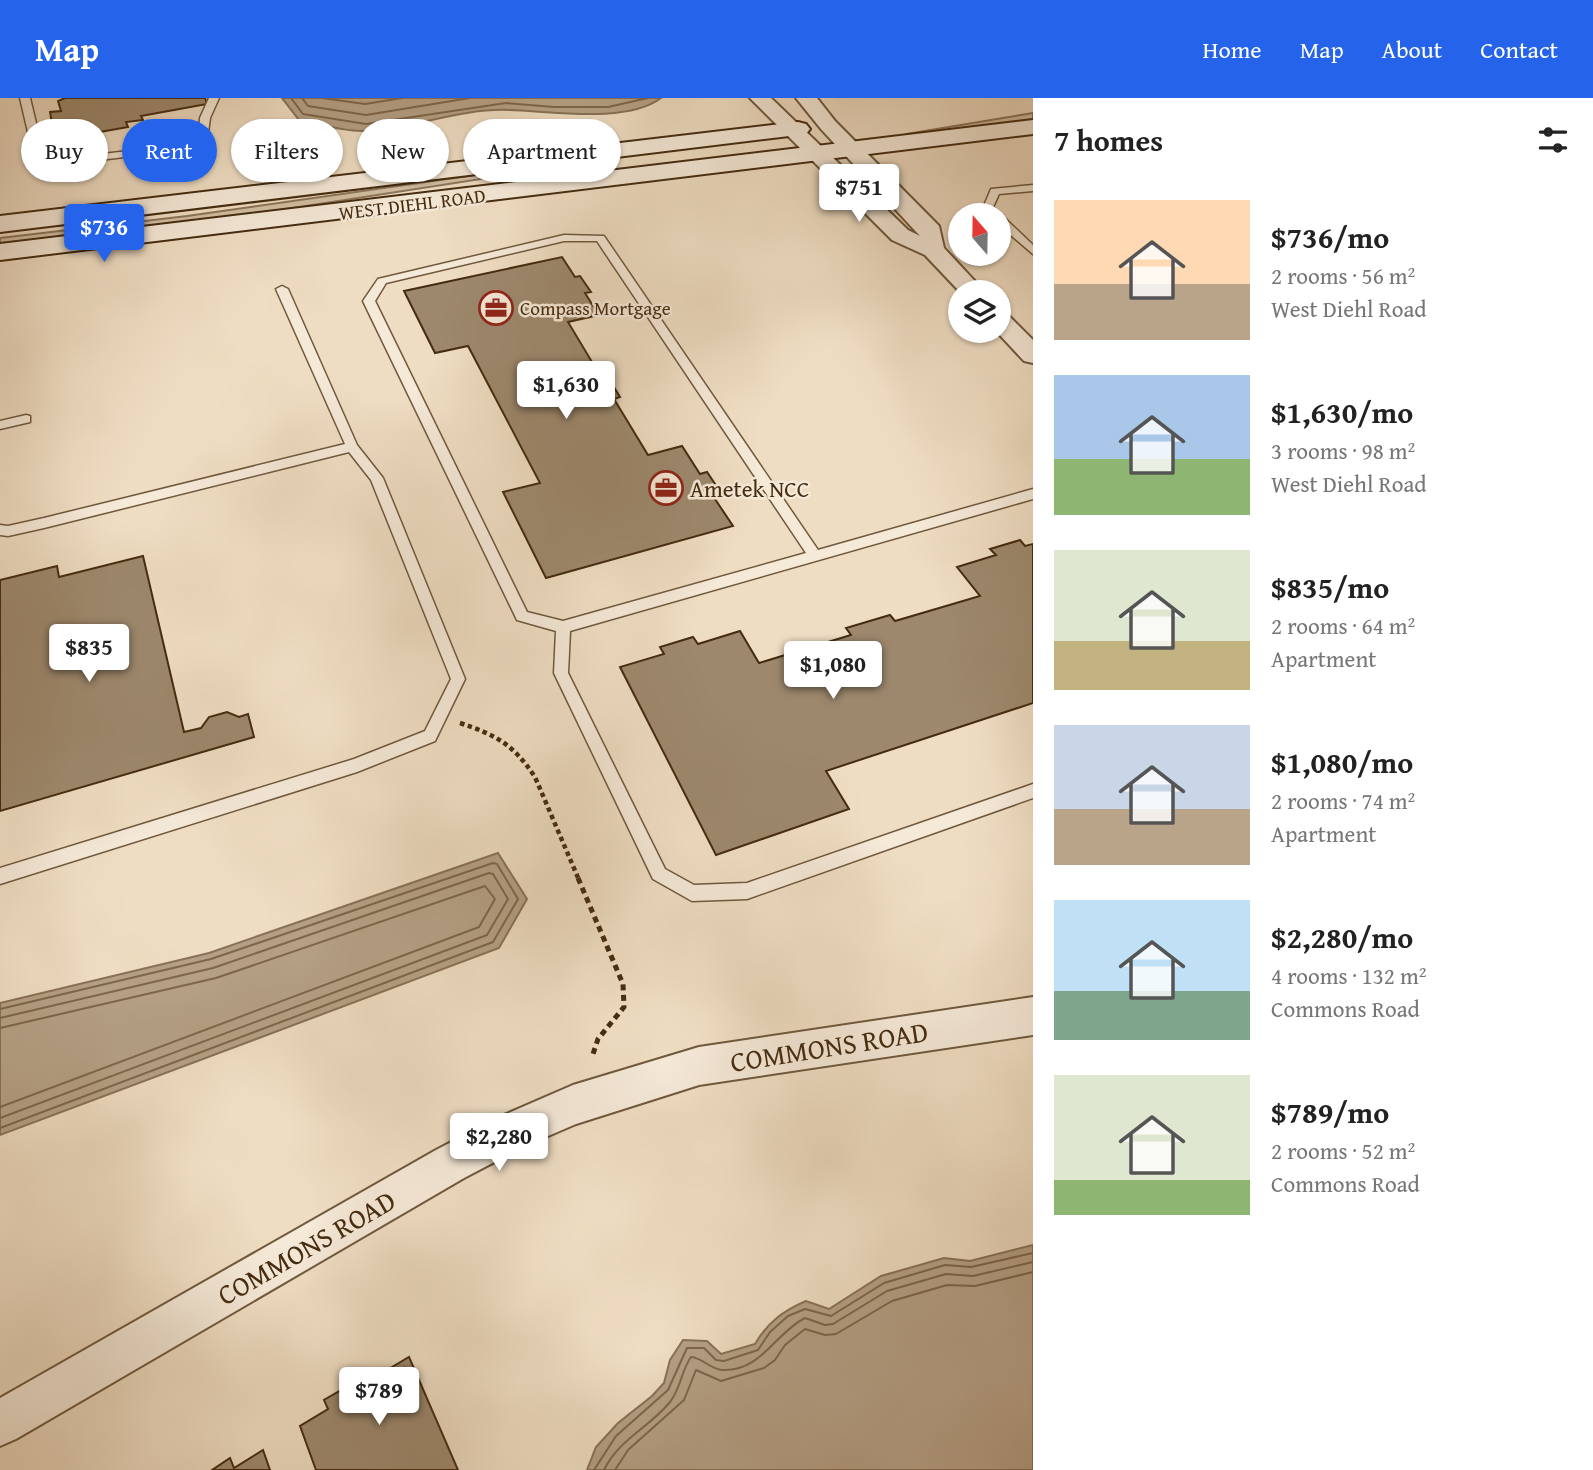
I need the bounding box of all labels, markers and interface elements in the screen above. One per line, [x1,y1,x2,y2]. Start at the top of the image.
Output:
text: Map [35,25,99,73]
text: Home [1203,32,1262,67]
text: Map [1300,32,1344,67]
text: About [1382,32,1442,67]
text: Contact [1480,32,1558,67]
text: 7 homes [1054,118,1163,162]
chip: Buy [21,119,108,182]
chip: Rent [122,119,217,182]
chip: Filters [231,119,343,182]
chip: New [357,119,449,182]
chip: Apartment [463,119,621,182]
icon: filters [1534,121,1572,159]
pin: $751 [818,164,900,224]
text: $751 [835,170,883,203]
street label: WEST DIEHL ROAD [337,181,487,227]
north arrow [948,203,1012,266]
map controls [948,203,1011,343]
pin: $736 [63,204,145,264]
text: $736 [80,210,128,243]
text: $736/mo [1271,215,1389,259]
icon: home [1110,228,1194,312]
text: 2 rooms · 56 m² [1271,259,1415,292]
button: layers [948,280,1011,343]
office icon: Compass Mortgage [477,289,515,327]
text: West Diehl Road [1271,292,1427,325]
place label: Compass Mortgage [520,294,671,322]
pin: $1,630 [509,362,623,421]
text: $1,630 [533,367,599,400]
text: $1,630/mo [1271,390,1413,434]
icon: home [1110,403,1194,487]
text: 3 rooms · 98 m² [1271,434,1415,467]
text: West Diehl Road [1271,467,1427,500]
office icon: Ametek NCC [647,469,685,507]
place label: Ametek NCC [690,472,809,505]
text: $835/mo [1271,565,1389,609]
icon: home [1110,578,1194,662]
text: 2 rooms · 64 m² [1271,609,1415,642]
pin: $835 [48,624,130,684]
text: $835 [65,630,113,663]
pin: $1,080 [776,642,890,701]
text: Apartment [1271,642,1376,675]
text: $1,080 [800,647,866,680]
text: $1,080/mo [1271,740,1413,784]
icon: home [1110,753,1194,837]
text: 2 rooms · 74 m² [1271,784,1415,817]
text: Apartment [1271,817,1376,850]
text: $2,280/mo [1271,915,1413,959]
icon: home [1110,928,1194,1012]
text: 4 rooms · 132 m² [1271,959,1426,992]
text: Commons Road [1271,992,1420,1025]
street label: COMMONS ROAD [727,1010,931,1082]
text: $789/mo [1271,1090,1389,1134]
icon: home [1110,1103,1194,1187]
pin: $2,280 [442,1114,556,1173]
text: $2,280 [466,1119,532,1152]
text: 2 rooms · 52 m² [1271,1134,1415,1167]
text: Commons Road [1271,1167,1420,1200]
street label: COMMONS ROAD [209,1179,403,1315]
pin: $789 [338,1368,420,1427]
text: $789 [355,1373,403,1406]

